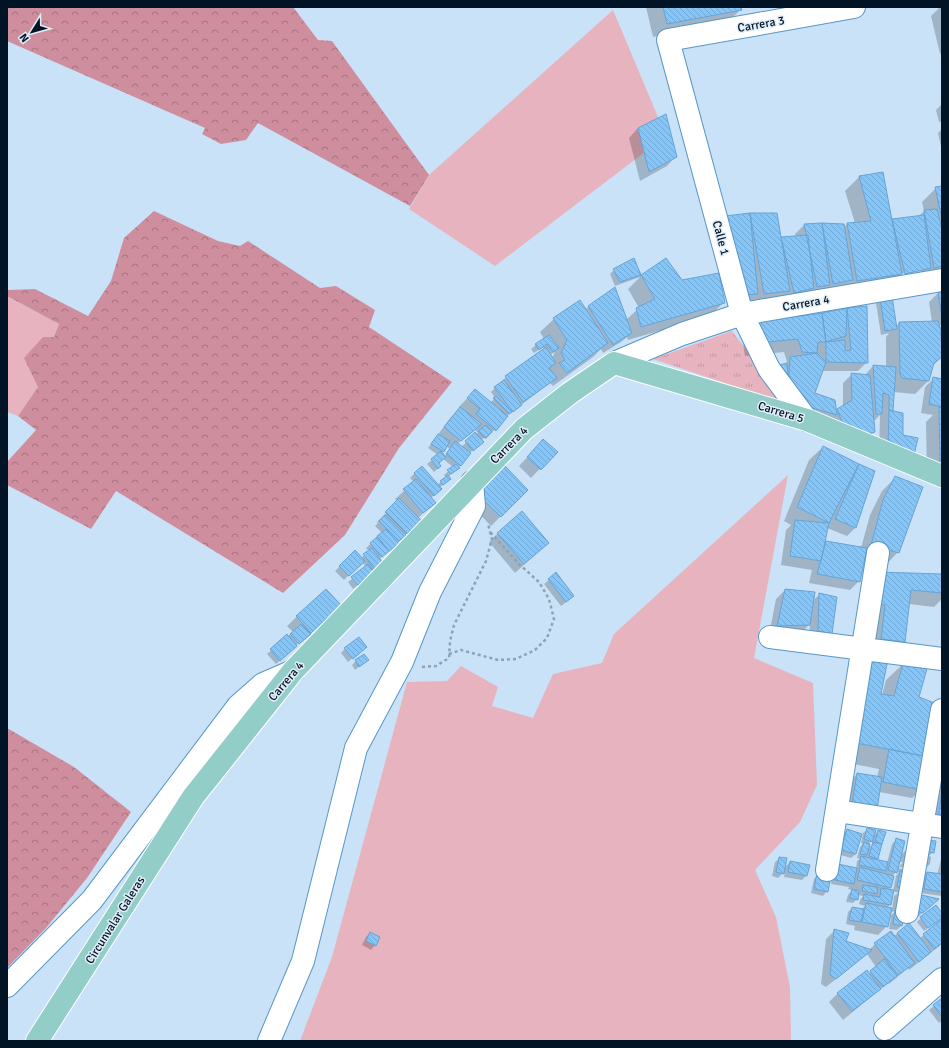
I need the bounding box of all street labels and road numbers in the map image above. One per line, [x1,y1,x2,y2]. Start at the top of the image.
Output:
street label: Carrera 3 [736,13,786,36]
street label: Calle 1 [709,219,732,257]
street label: Carrera 4 [781,292,831,315]
street label: Carrera 5 [756,398,806,427]
street label: Carrera 4 [487,423,532,467]
street label: Carrera 4 [265,658,308,704]
street label: Circunvalar Galeras [82,874,148,967]

